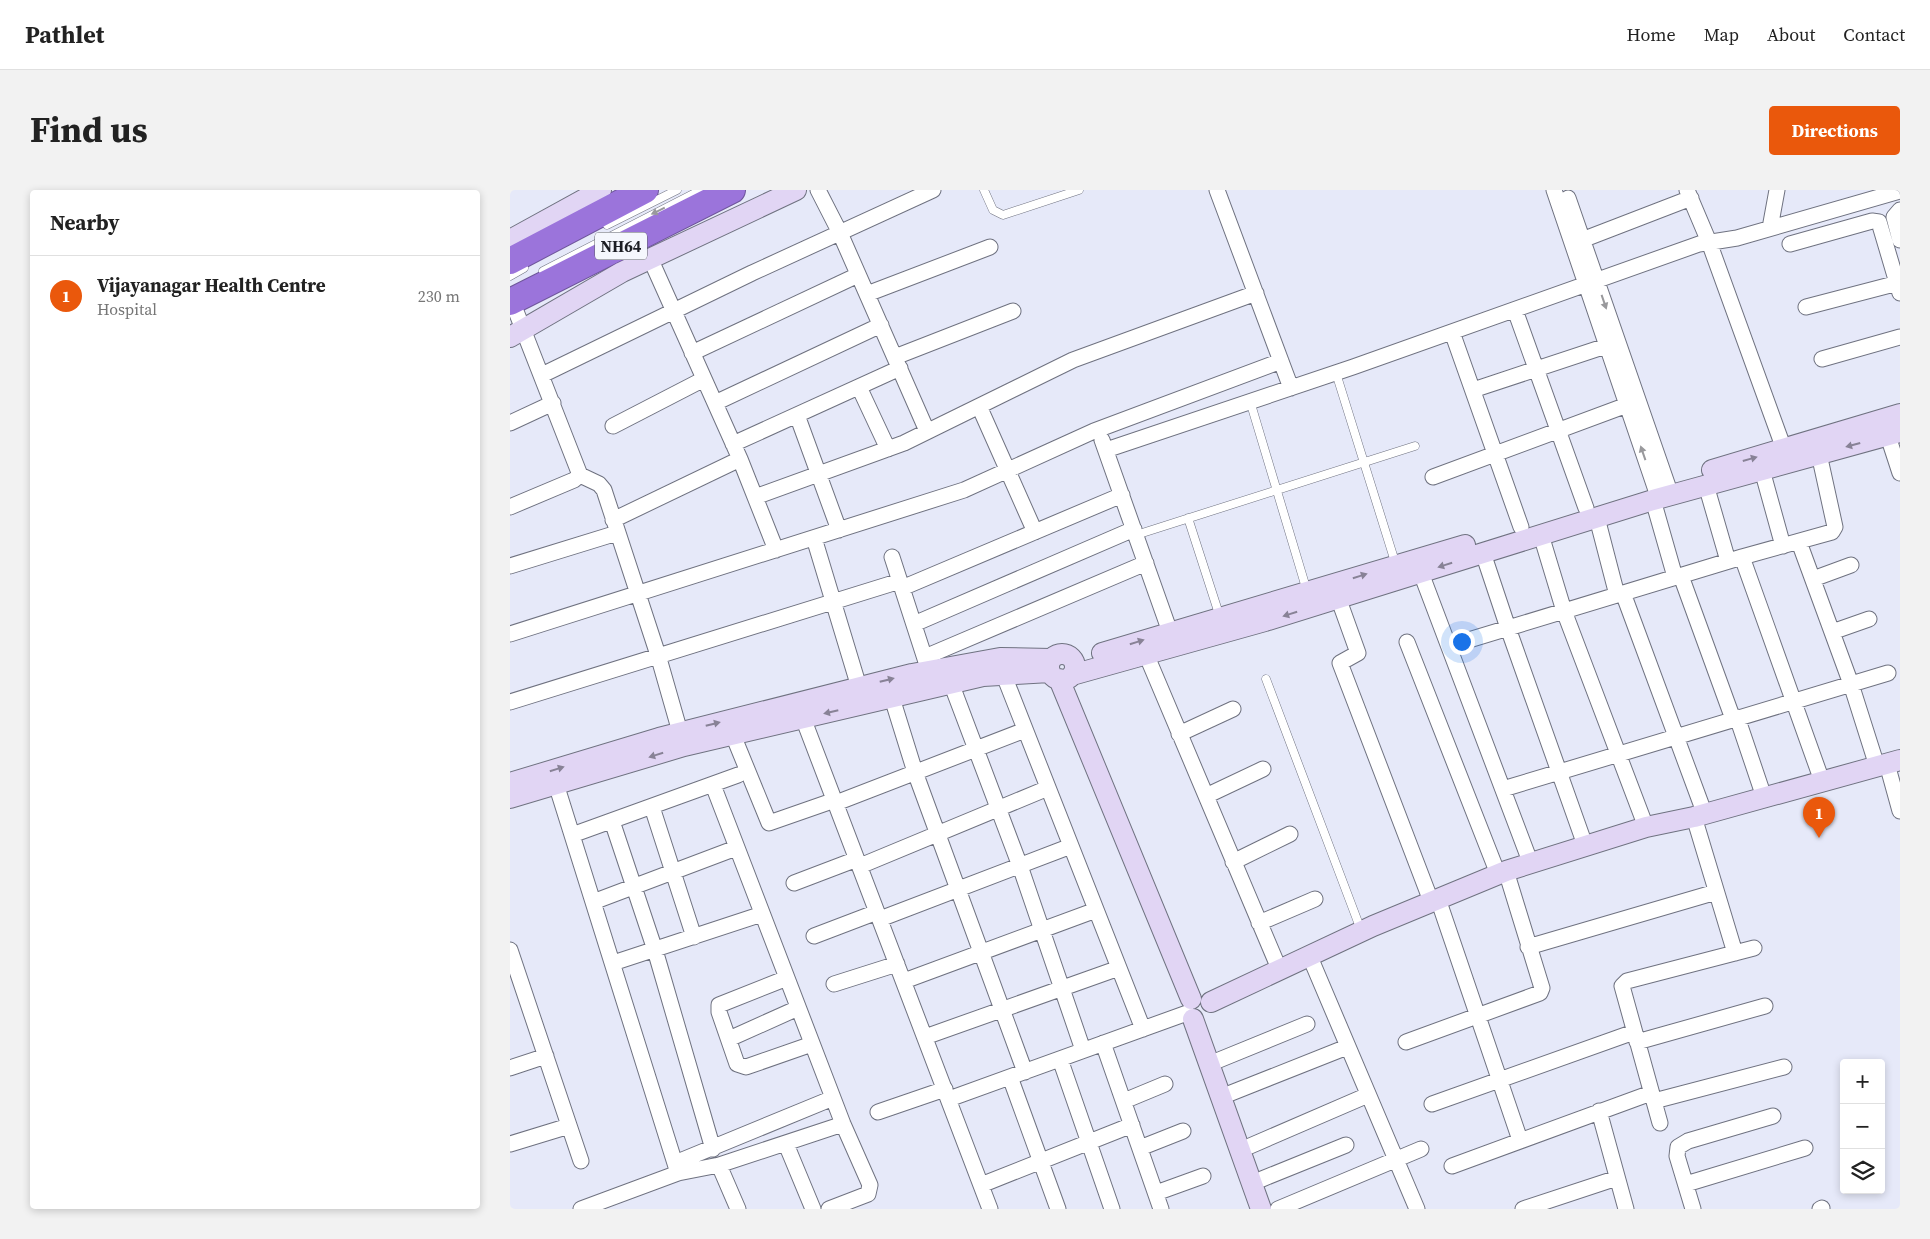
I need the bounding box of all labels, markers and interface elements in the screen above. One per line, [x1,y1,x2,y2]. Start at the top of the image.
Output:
text: Pathlet [25,18,104,51]
text: Home [1627,22,1676,47]
text: Map [1704,22,1739,47]
text: About [1767,22,1815,47]
text: Contact [1843,22,1905,47]
text: Find us [30,106,148,154]
button: Directions [1769,106,1900,155]
text: Nearby [50,208,120,237]
one-way arrow [651,208,665,216]
road number: NH64 [595,232,647,260]
text: Vijayanagar Health Centre [97,272,326,298]
text: 1 [62,285,70,307]
text: 230 m [418,285,460,307]
one-way arrow [1600,295,1608,310]
text: Hospital [97,298,157,320]
one-way arrow [1845,441,1861,449]
one-way arrow [1639,445,1647,460]
one-way arrow [1743,454,1758,462]
one-way arrow [1438,562,1453,569]
one-way arrow [1352,571,1367,579]
one-way arrow [1283,610,1298,618]
your location [1449,629,1475,655]
one-way arrow [1130,638,1145,646]
one-way arrow [880,676,895,684]
one-way arrow [823,708,838,716]
one-way arrow [705,720,720,728]
one-way arrow [648,751,663,759]
one-way arrow [549,765,564,772]
pin: 1 [1803,797,1835,838]
map controls [1840,1059,1885,1194]
button: + [1840,1059,1885,1104]
button: − [1840,1104,1885,1149]
button: layers [1840,1149,1885,1194]

